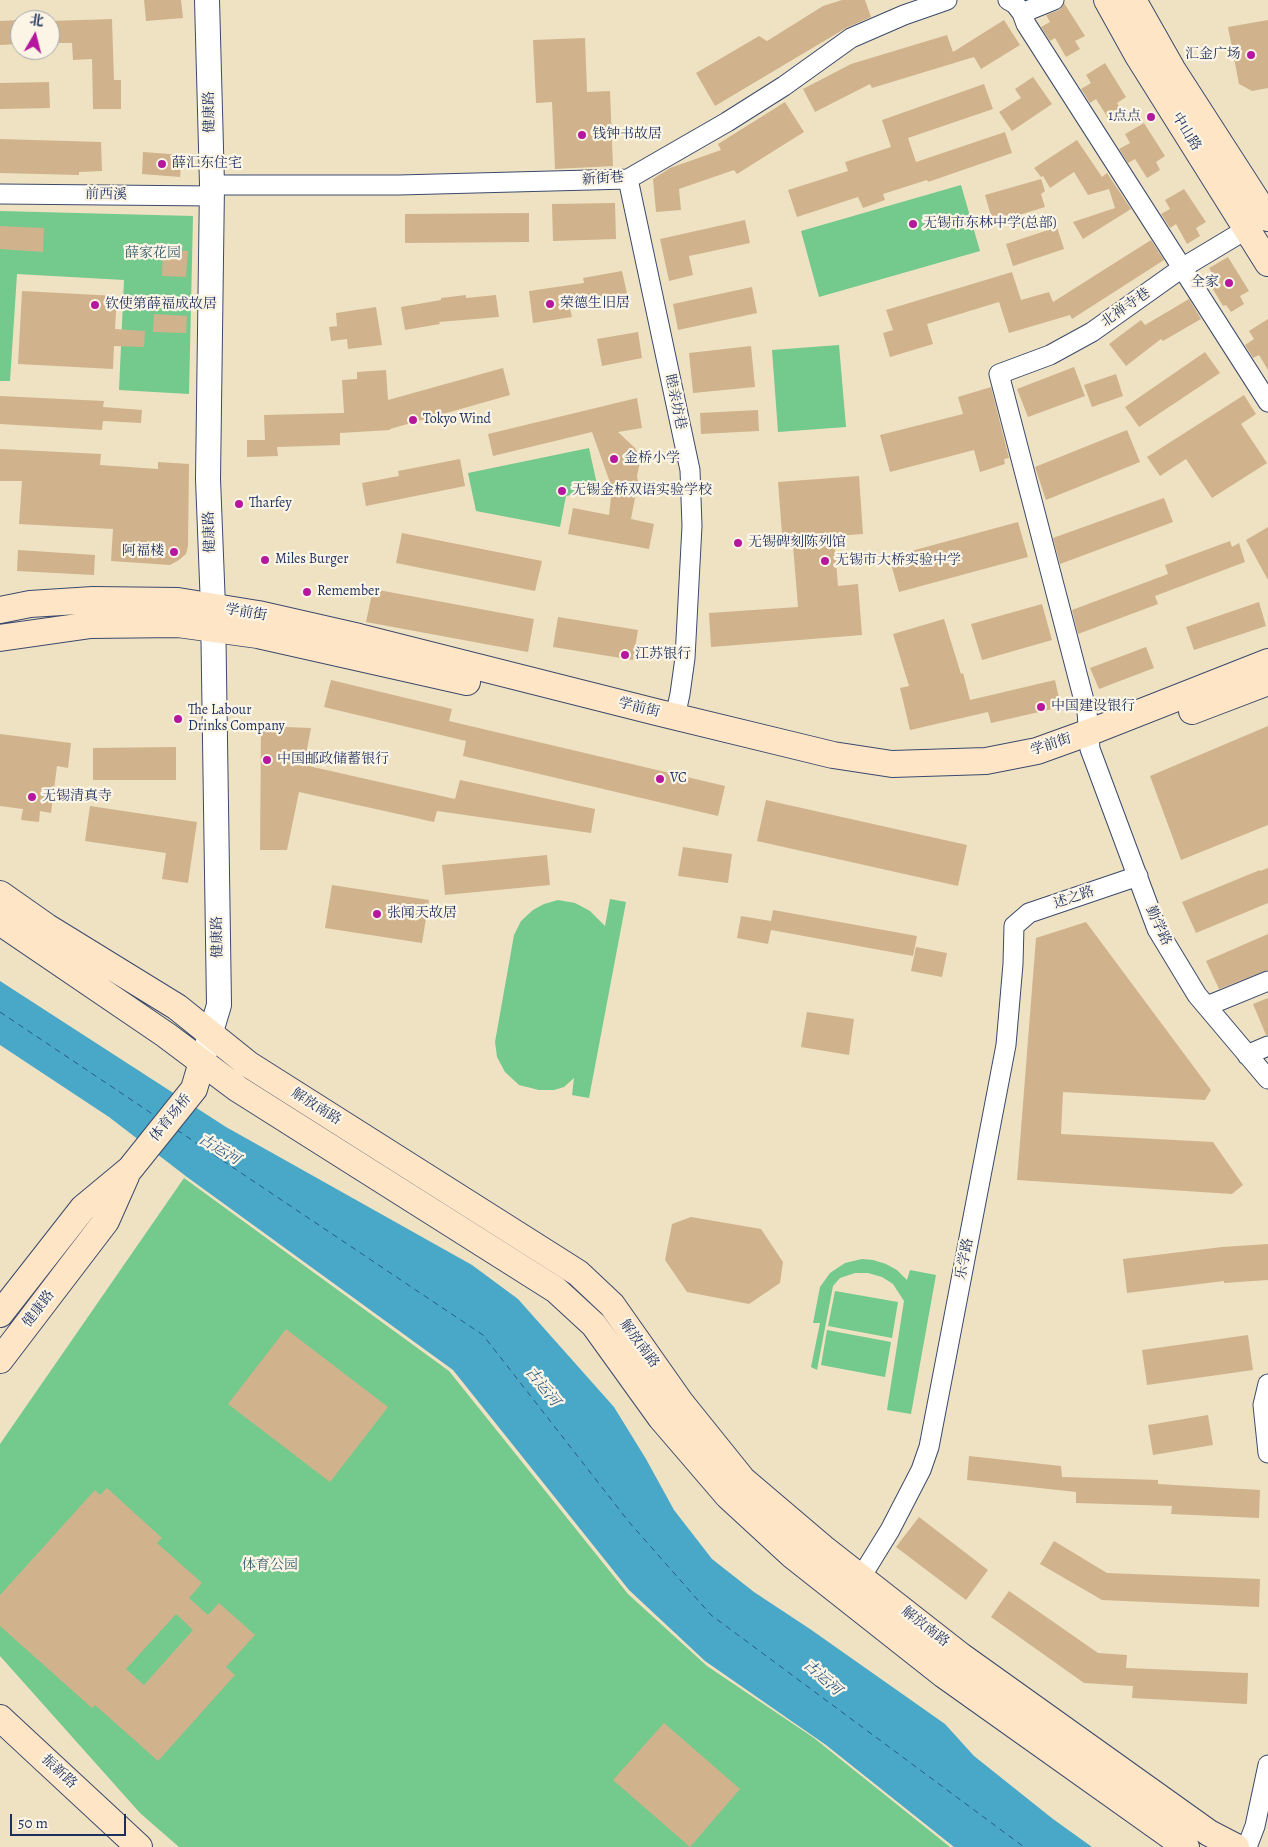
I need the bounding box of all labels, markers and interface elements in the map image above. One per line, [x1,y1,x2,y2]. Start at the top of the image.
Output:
north arrow [10,10,60,60]
text: 北 [29,10,45,31]
place label: 汇金广场 [1185,47,1241,63]
marker: 汇金广场 [1245,49,1257,61]
street label: 健康路 [201,91,219,133]
place label: 1点点 [1108,109,1141,125]
street label: 中山路 [1168,110,1204,154]
marker: 1点点 [1145,111,1157,123]
place label: 钱钟书故居 [592,127,662,143]
marker: 钱钟书故居 [576,129,588,141]
place label: 薛汇东住宅 [172,156,242,172]
marker: 薛汇东住宅 [156,158,168,170]
street label: 新街巷 [581,169,625,189]
street label: 前西溪 [85,186,127,204]
place label: 无锡市东林中学(总部) [923,216,1057,232]
marker: 无锡市东林中学(总部) [907,218,919,230]
park label: 薛家花园 [125,246,181,262]
place label: 全家 [1191,275,1219,291]
marker: 全家 [1223,277,1235,289]
street label: 北禅寺巷 [1098,285,1154,331]
place label: 荣德生旧居 [560,296,630,312]
place label: 钦使第薛福成故居 [105,297,217,313]
marker: 荣德生旧居 [544,298,556,310]
marker: 钦使第薛福成故居 [89,299,101,311]
street label: 睦亲坊巷 [661,373,689,431]
place label: Tokyo Wind [423,412,491,428]
marker: Tokyo Wind [407,414,419,426]
place label: 金桥小学 [624,451,680,467]
marker: 金桥小学 [608,453,620,465]
place label: 无锡金桥双语实验学校 [572,483,712,499]
marker: 无锡金桥双语实验学校 [556,485,568,497]
place label: Tharfey [249,496,292,512]
marker: Tharfey [233,498,245,510]
street label: 健康路 [201,511,219,553]
place label: 无锡碑刻陈列馆 [748,535,846,551]
marker: 无锡碑刻陈列馆 [732,537,744,549]
place label: 阿福楼 [122,544,164,560]
marker: 阿福楼 [168,546,180,558]
place label: Miles Burger [275,552,349,568]
place label: 无锡市大桥实验中学 [835,553,961,569]
marker: Miles Burger [259,554,271,566]
marker: 无锡市大桥实验中学 [819,555,831,567]
place label: Remember [317,584,380,600]
marker: Remember [301,586,313,598]
street label: 学前街 [224,601,268,625]
place label: 江苏银行 [635,647,691,663]
marker: 江苏银行 [619,649,631,661]
street label: 学前街 [617,695,661,721]
place label: 中国建设银行 [1051,699,1135,715]
marker: 中国建设银行 [1035,701,1047,713]
place label: The Labour Drinks Company [188,703,285,736]
marker: The Labour Drinks Company [172,713,184,725]
street label: 学前街 [1028,731,1074,759]
place label: 中国邮政储蓄银行 [277,752,389,768]
marker: 中国邮政储蓄银行 [261,754,273,766]
place label: VC [670,771,687,787]
marker: VC [654,773,666,785]
place label: 无锡清真寺 [42,789,112,805]
marker: 无锡清真寺 [26,791,38,803]
street label: 述之路 [1051,883,1097,913]
street label: 勤学路 [1142,903,1174,949]
place label: 张闻天故居 [387,906,457,922]
marker: 张闻天故居 [371,908,383,920]
street label: 健康路 [209,916,227,958]
street label: 解放南路 [288,1085,344,1129]
street label: 体育场桥 [147,1091,195,1145]
water label: 古运河 [195,1131,243,1169]
street label: 乐学路 [953,1237,977,1281]
street label: 健康路 [20,1287,58,1331]
street label: 解放南路 [616,1316,662,1372]
water label: 古运河 [521,1364,563,1410]
park label: 体育公园 [242,1558,298,1574]
street label: 解放南路 [898,1603,952,1651]
water label: 古运河 [799,1656,845,1700]
street label: 振新路 [38,1752,80,1792]
scale bar [12,1804,129,1836]
text: 50 m [18,1813,48,1833]

